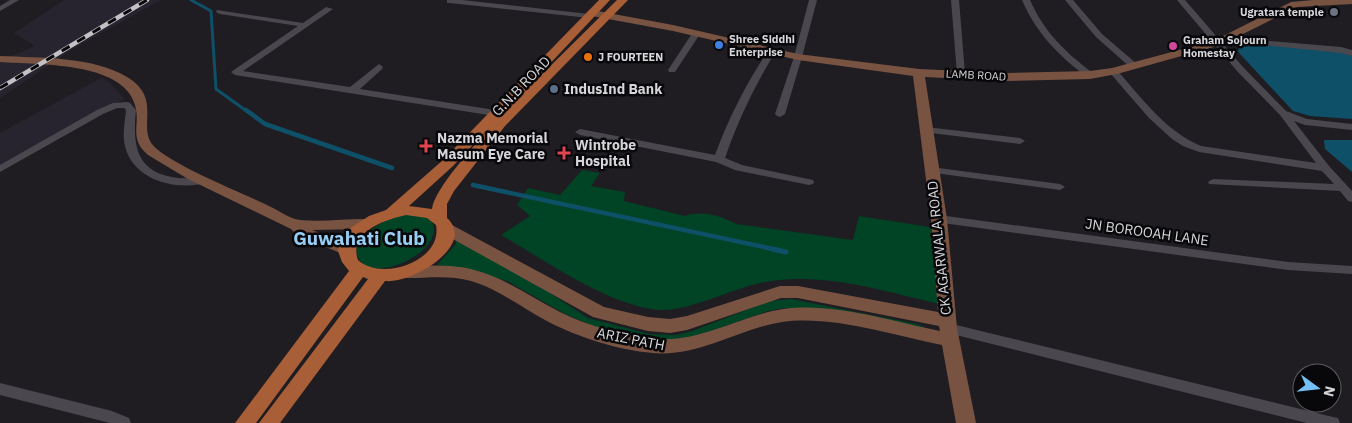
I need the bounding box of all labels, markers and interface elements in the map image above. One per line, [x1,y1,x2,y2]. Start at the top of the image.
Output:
place label: Ugratara temple [1240,5,1324,19]
marker: Ugratara temple [1328,6,1340,18]
place label: Shree Siddhi Enterprise [729,32,795,59]
place label: Graham Sojourn Homestay [1183,33,1267,60]
marker: Shree Siddhi Enterprise [713,39,725,51]
marker: Graham Sojourn Homestay [1167,40,1179,52]
place label: J FOURTEEN [598,50,663,64]
marker: J FOURTEEN [582,51,594,63]
street label: G.N.B ROAD [488,52,554,120]
street label: LAMB ROAD [945,66,1007,84]
place label: IndusInd Bank [564,80,663,98]
marker: IndusInd Bank [548,83,560,95]
place label: Nazma Memorial Masum Eye Care [437,129,548,163]
place label: Wintrobe Hospital [575,136,636,170]
marker: Nazma Memorial Masum Eye Care [419,139,433,153]
marker: Wintrobe Hospital [557,146,571,160]
street label: CK AGARWALA ROAD [923,180,955,316]
street label: JN BOROOAH LANE [1084,214,1210,250]
district label: Guwahati Club [293,226,425,250]
street label: ARIZ PATH [596,324,666,354]
north arrow [1292,363,1342,413]
text: N [1320,384,1340,399]

